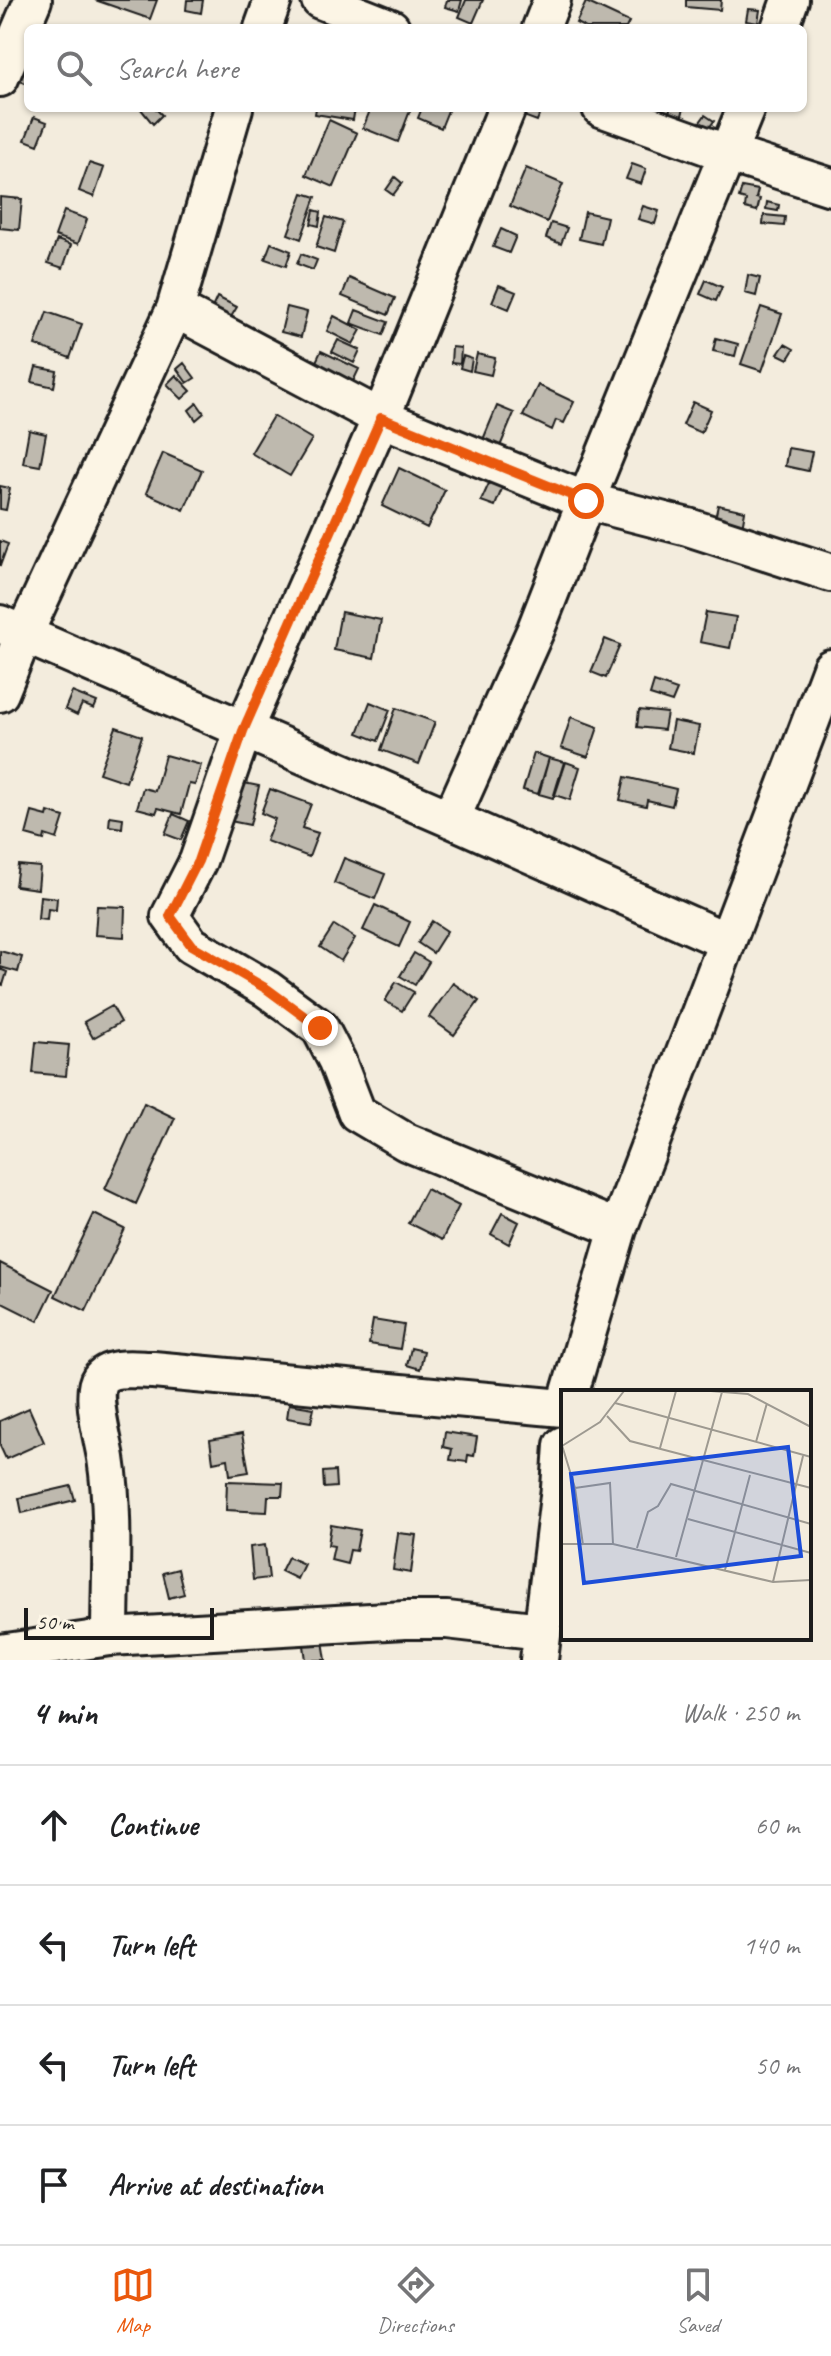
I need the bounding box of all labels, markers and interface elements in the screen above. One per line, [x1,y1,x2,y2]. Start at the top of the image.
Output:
search box [24,24,807,112]
icon: search [52,46,96,90]
text: Search here [116,49,238,87]
route start [568,483,604,519]
route end [302,1010,338,1046]
inset map [561,1390,811,1640]
scale bar [24,1604,214,1640]
text: 50 m [36,1608,73,1636]
text: 4 min [32,1691,97,1734]
text: Walk · 250 m [682,1696,799,1729]
icon: ahead [32,1803,76,1847]
text: Continue [108,1806,198,1844]
text: 60 m [755,1809,799,1842]
icon: left [32,1923,76,1967]
text: Turn left [108,1926,195,1964]
text: 140 m [743,1929,799,1962]
icon: left [32,2043,76,2087]
text: Turn left [108,2046,195,2084]
text: 50 m [755,2049,799,2082]
icon: arrive [32,2163,76,2207]
text: Arrive at destination [108,2166,323,2204]
tab: Map [111,2263,155,2339]
tab: Directions [377,2263,454,2339]
tab: Saved [676,2263,720,2339]

